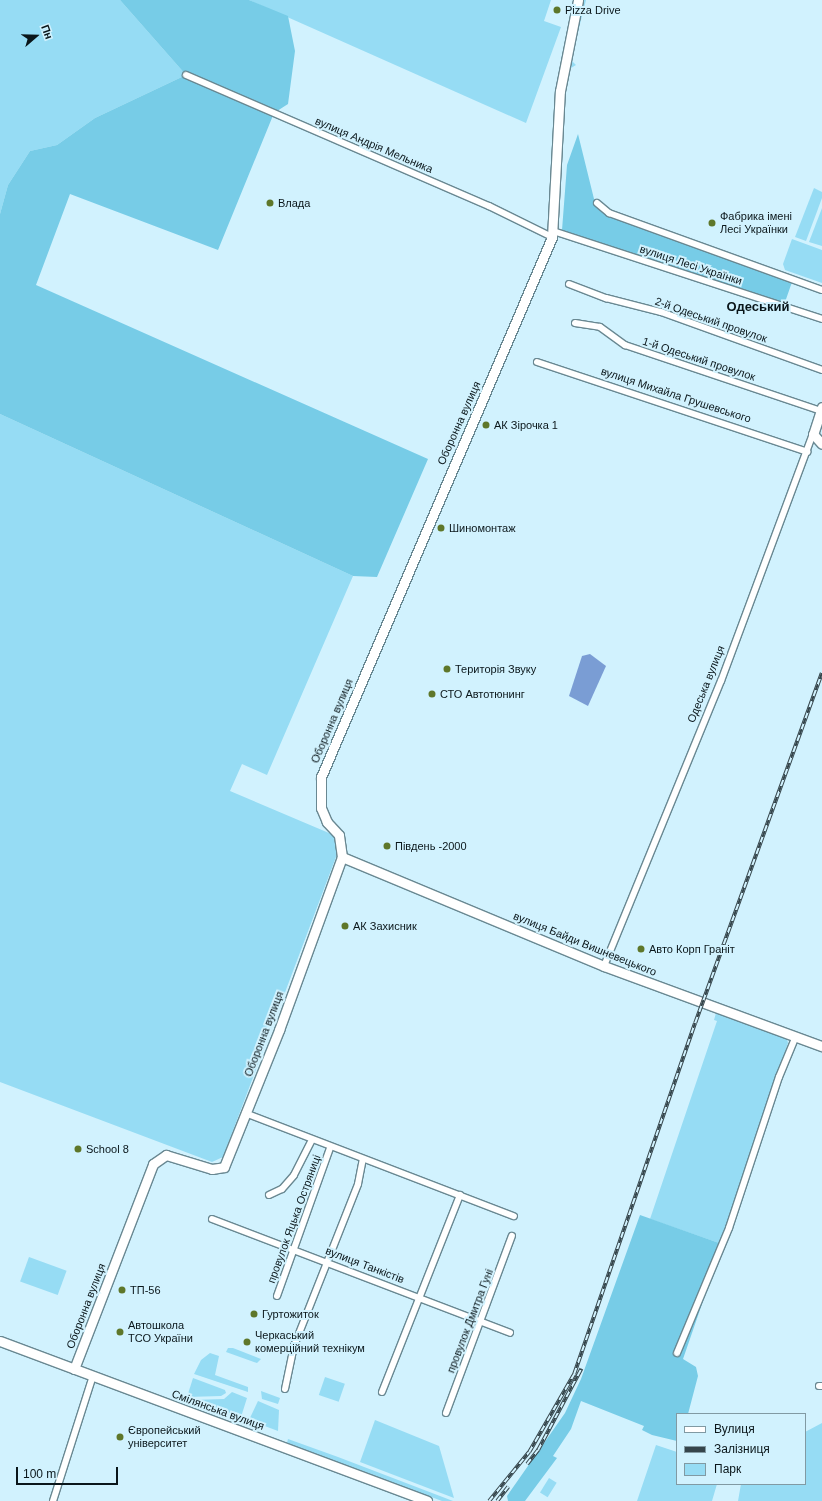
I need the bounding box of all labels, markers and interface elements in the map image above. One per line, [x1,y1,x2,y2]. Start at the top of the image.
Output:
place label: Pizza Drive [565,3,621,17]
marker: Pizza Drive [552,5,562,15]
north arrow [16,16,56,56]
text: Пн [39,23,55,41]
street label: вулиця Андрія Мельника [313,114,435,176]
place label: Влада [278,196,310,210]
marker: Влада [265,198,275,208]
place label: Фабрика імені Лесі Українки [720,210,792,236]
marker: Фабрика імені Лесі Українки [707,218,717,228]
street label: вулиця Лесі Українки [638,242,744,288]
street label: 2-й Одеський провулок [653,295,769,345]
district label: Одеський [727,299,789,315]
street label: 1-й Одеський провулок [641,335,757,383]
street label: вулиця Михайла Грушевського [599,364,753,426]
street label: Оборонна вулиця [435,379,483,467]
place label: АК Зірочка 1 [494,418,558,432]
marker: АК Зірочка 1 [481,420,491,430]
place label: Шиномонтаж [449,521,516,535]
marker: Шиномонтаж [436,523,446,533]
street label: Одеська вулиця [685,644,727,724]
place label: Територія Звуку [455,662,536,676]
marker: Територія Звуку [442,664,452,674]
street label: Оборонна вулиця [308,677,356,765]
place label: СТО Автотюнинг [440,687,525,701]
marker: СТО Автотюнинг [427,689,437,699]
place label: Південь -2000 [395,839,467,853]
marker: Південь -2000 [382,841,392,851]
street label: вулиця Байди Вишневецького [512,909,658,979]
place label: АК Захисник [353,919,417,933]
marker: АК Захисник [340,921,350,931]
place label: Авто Корп Граніт [649,942,735,956]
marker: Авто Корп Граніт [636,944,646,954]
street label: Оборонна вулиця [242,990,286,1078]
place label: School 8 [86,1142,129,1156]
marker: School 8 [73,1144,83,1154]
street label: провулок Яцька Остряниці [265,1153,323,1285]
street label: вулиця Танкістів [324,1244,406,1286]
street label: Оборонна вулиця [64,1262,108,1350]
street label: провулок Дмитра Гуні [444,1267,496,1375]
place label: ТП-56 [130,1283,161,1297]
marker: ТП-56 [117,1285,127,1295]
place label: Гуртожиток [262,1307,319,1321]
marker: Гуртожиток [249,1309,259,1319]
place label: Автошкола ТСО України [128,1319,193,1345]
marker: Автошкола ТСО України [115,1327,125,1337]
place label: Черкаський комерційний технікум [255,1329,365,1355]
marker: Черкаський комерційний технікум [242,1337,252,1347]
street label: Смілянська вулиця [170,1387,266,1433]
legend [676,1413,806,1485]
text: Вулиця [714,1422,755,1436]
place label: Європейський університет [128,1424,201,1450]
marker: Європейський університет [115,1432,125,1442]
text: Залізниця [714,1442,770,1456]
scale bar [18,1459,120,1485]
text: Парк [714,1462,741,1476]
text: 100 m [23,1467,56,1481]

